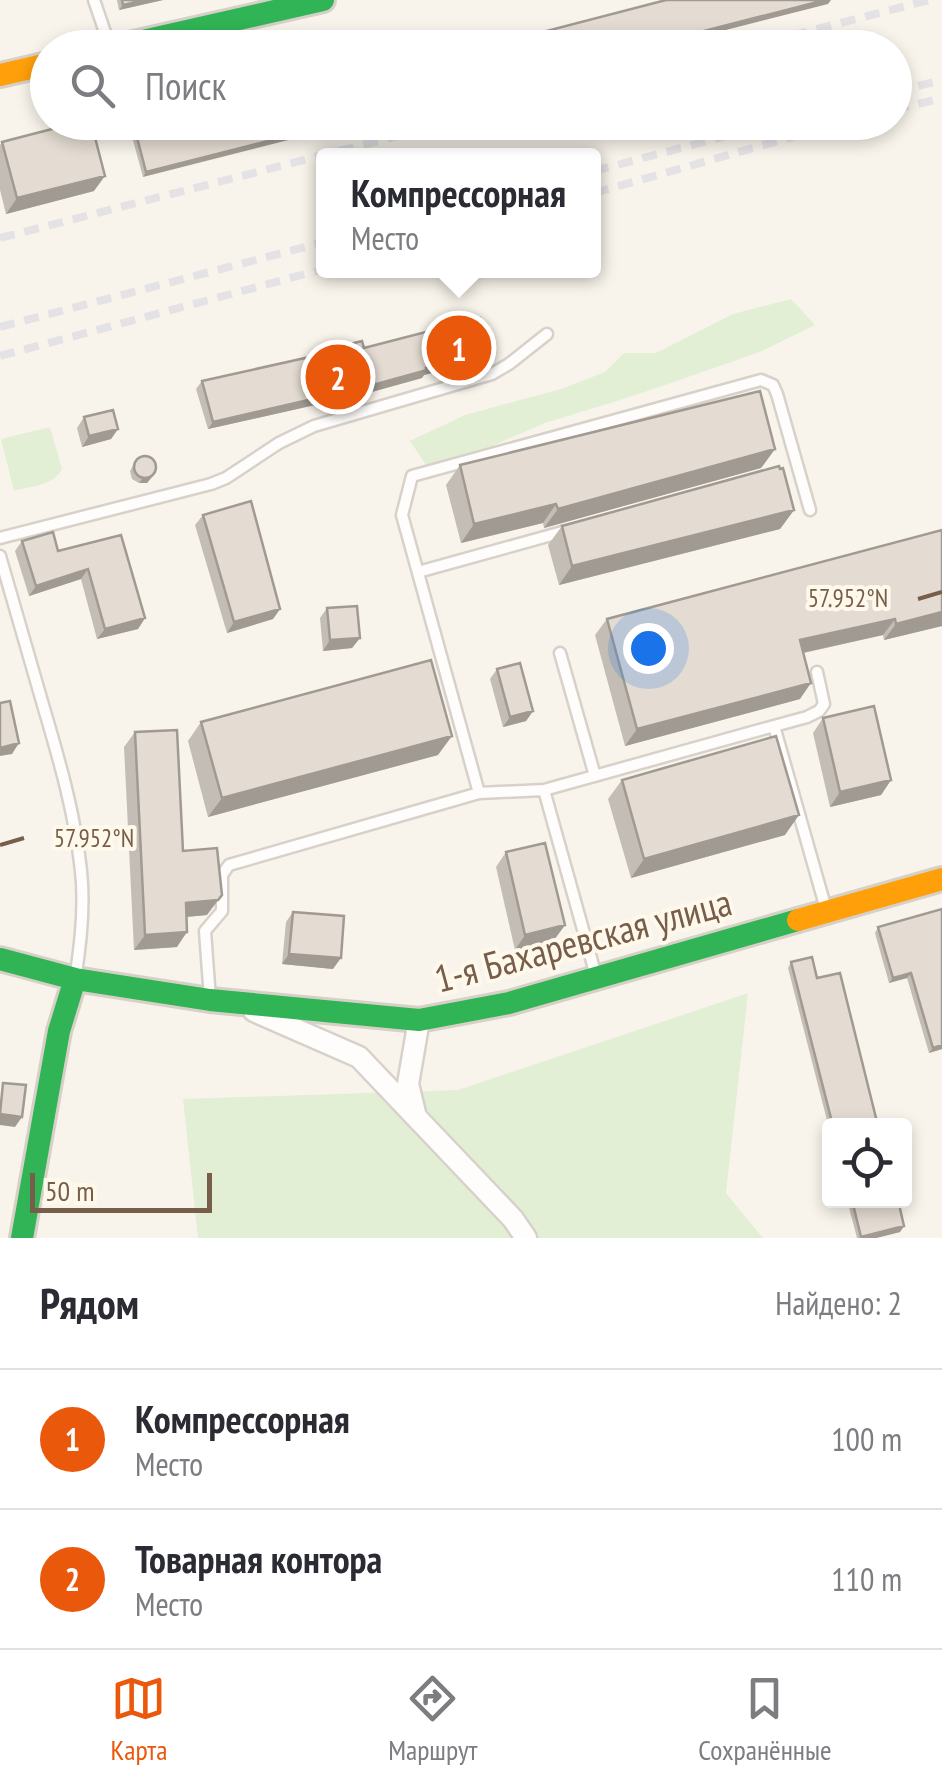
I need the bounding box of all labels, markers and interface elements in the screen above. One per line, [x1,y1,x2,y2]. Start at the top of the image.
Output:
search box [30,30,912,140]
icon: search [65,58,120,113]
text: Поиск [145,61,226,110]
popup [316,148,601,278]
text: Компрессорная [351,168,566,217]
text: Место [351,217,419,259]
pin: 1 [426,310,492,386]
pin: 2 [306,340,370,414]
text: 57.952°N [808,582,888,614]
your location [623,623,674,674]
text: 57.952°N [54,822,134,854]
street label: 1-я Бахаревская улица [429,876,736,1003]
map controls [822,1118,912,1208]
button: locate [822,1118,912,1208]
scale bar [30,1168,212,1212]
text: 50 m [45,1172,94,1209]
text: Рядом [40,1276,139,1331]
text: Найдено: 2 [775,1282,902,1324]
text: Компрессорная [135,1394,350,1443]
text: 1 [65,1418,80,1460]
text: 100 m [831,1418,902,1460]
text: Место [135,1443,203,1485]
text: Товарная контора [135,1534,382,1583]
text: 2 [65,1558,80,1600]
text: 110 m [831,1558,902,1600]
text: Место [135,1583,203,1625]
tab: Карта [110,1671,167,1768]
tab: Маршрут [388,1671,478,1768]
tab: Сохранённые [698,1671,832,1768]

